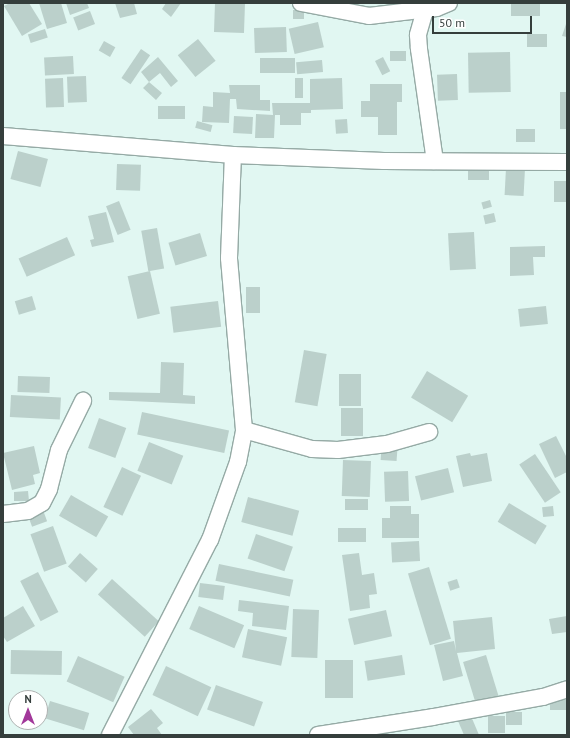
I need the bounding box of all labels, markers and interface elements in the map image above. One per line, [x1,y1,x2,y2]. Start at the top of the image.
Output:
scale bar [434,8,534,34]
text: 50 m [439,15,465,30]
north arrow [8,690,48,730]
text: N [24,692,32,706]

